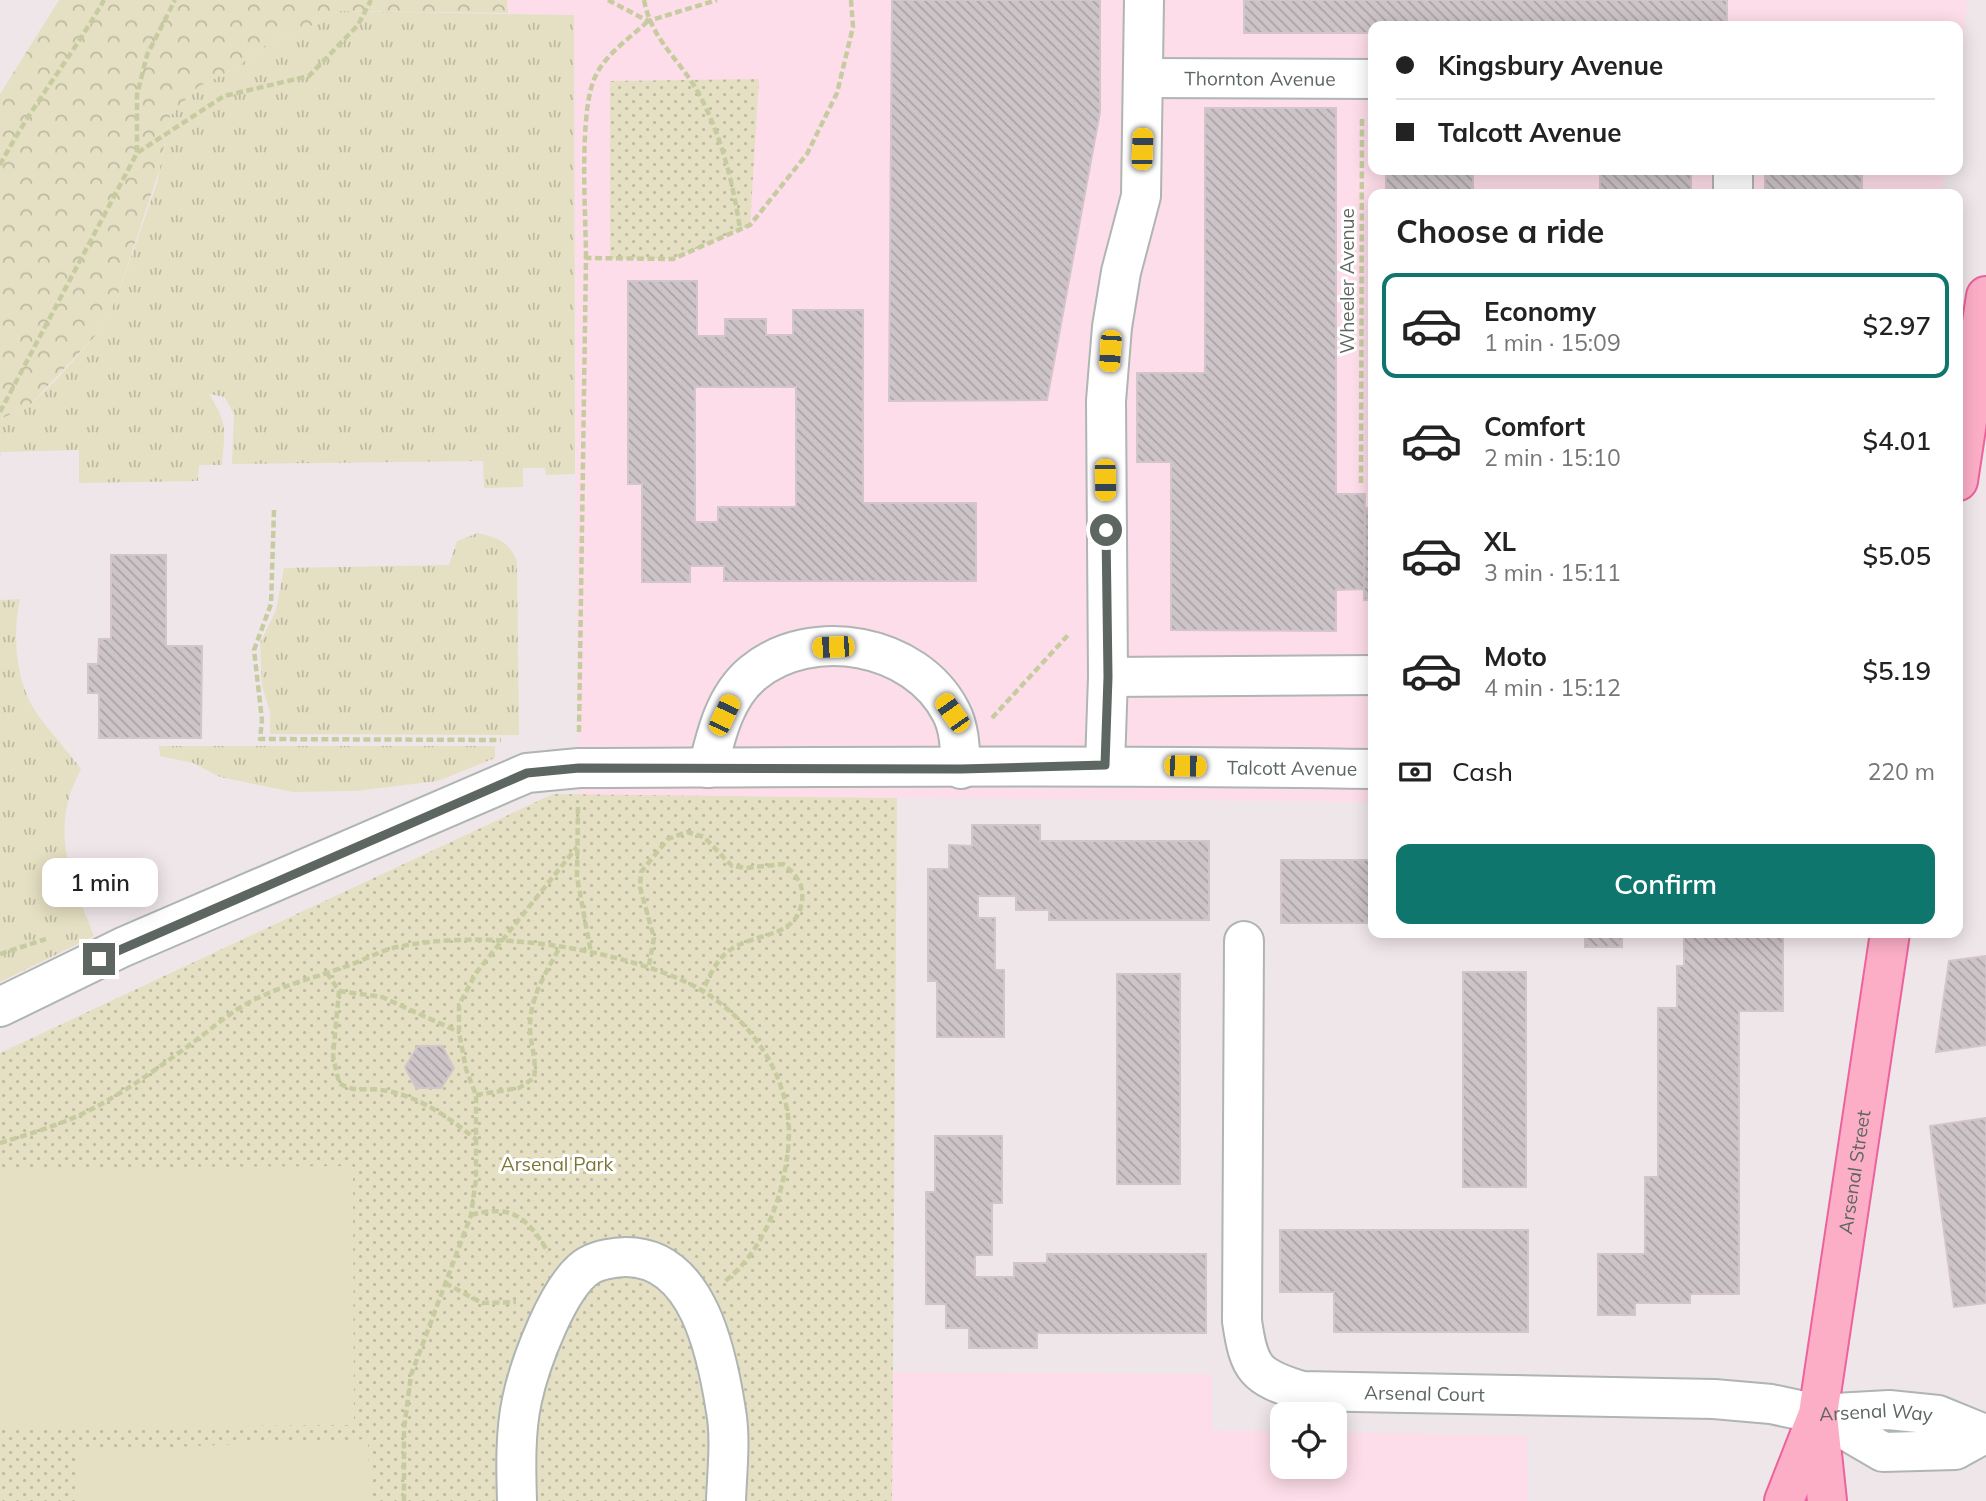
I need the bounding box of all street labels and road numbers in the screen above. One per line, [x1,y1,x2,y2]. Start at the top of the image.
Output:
street label: Thornton Avenue [1184,66,1336,91]
street label: Wheeler Avenue [1335,208,1359,354]
street label: Talcott Avenue [1227,755,1357,781]
street label: Arsenal Street [1833,1108,1875,1236]
street label: Arsenal Court [1364,1380,1485,1407]
street label: Arsenal Way [1818,1398,1934,1426]

